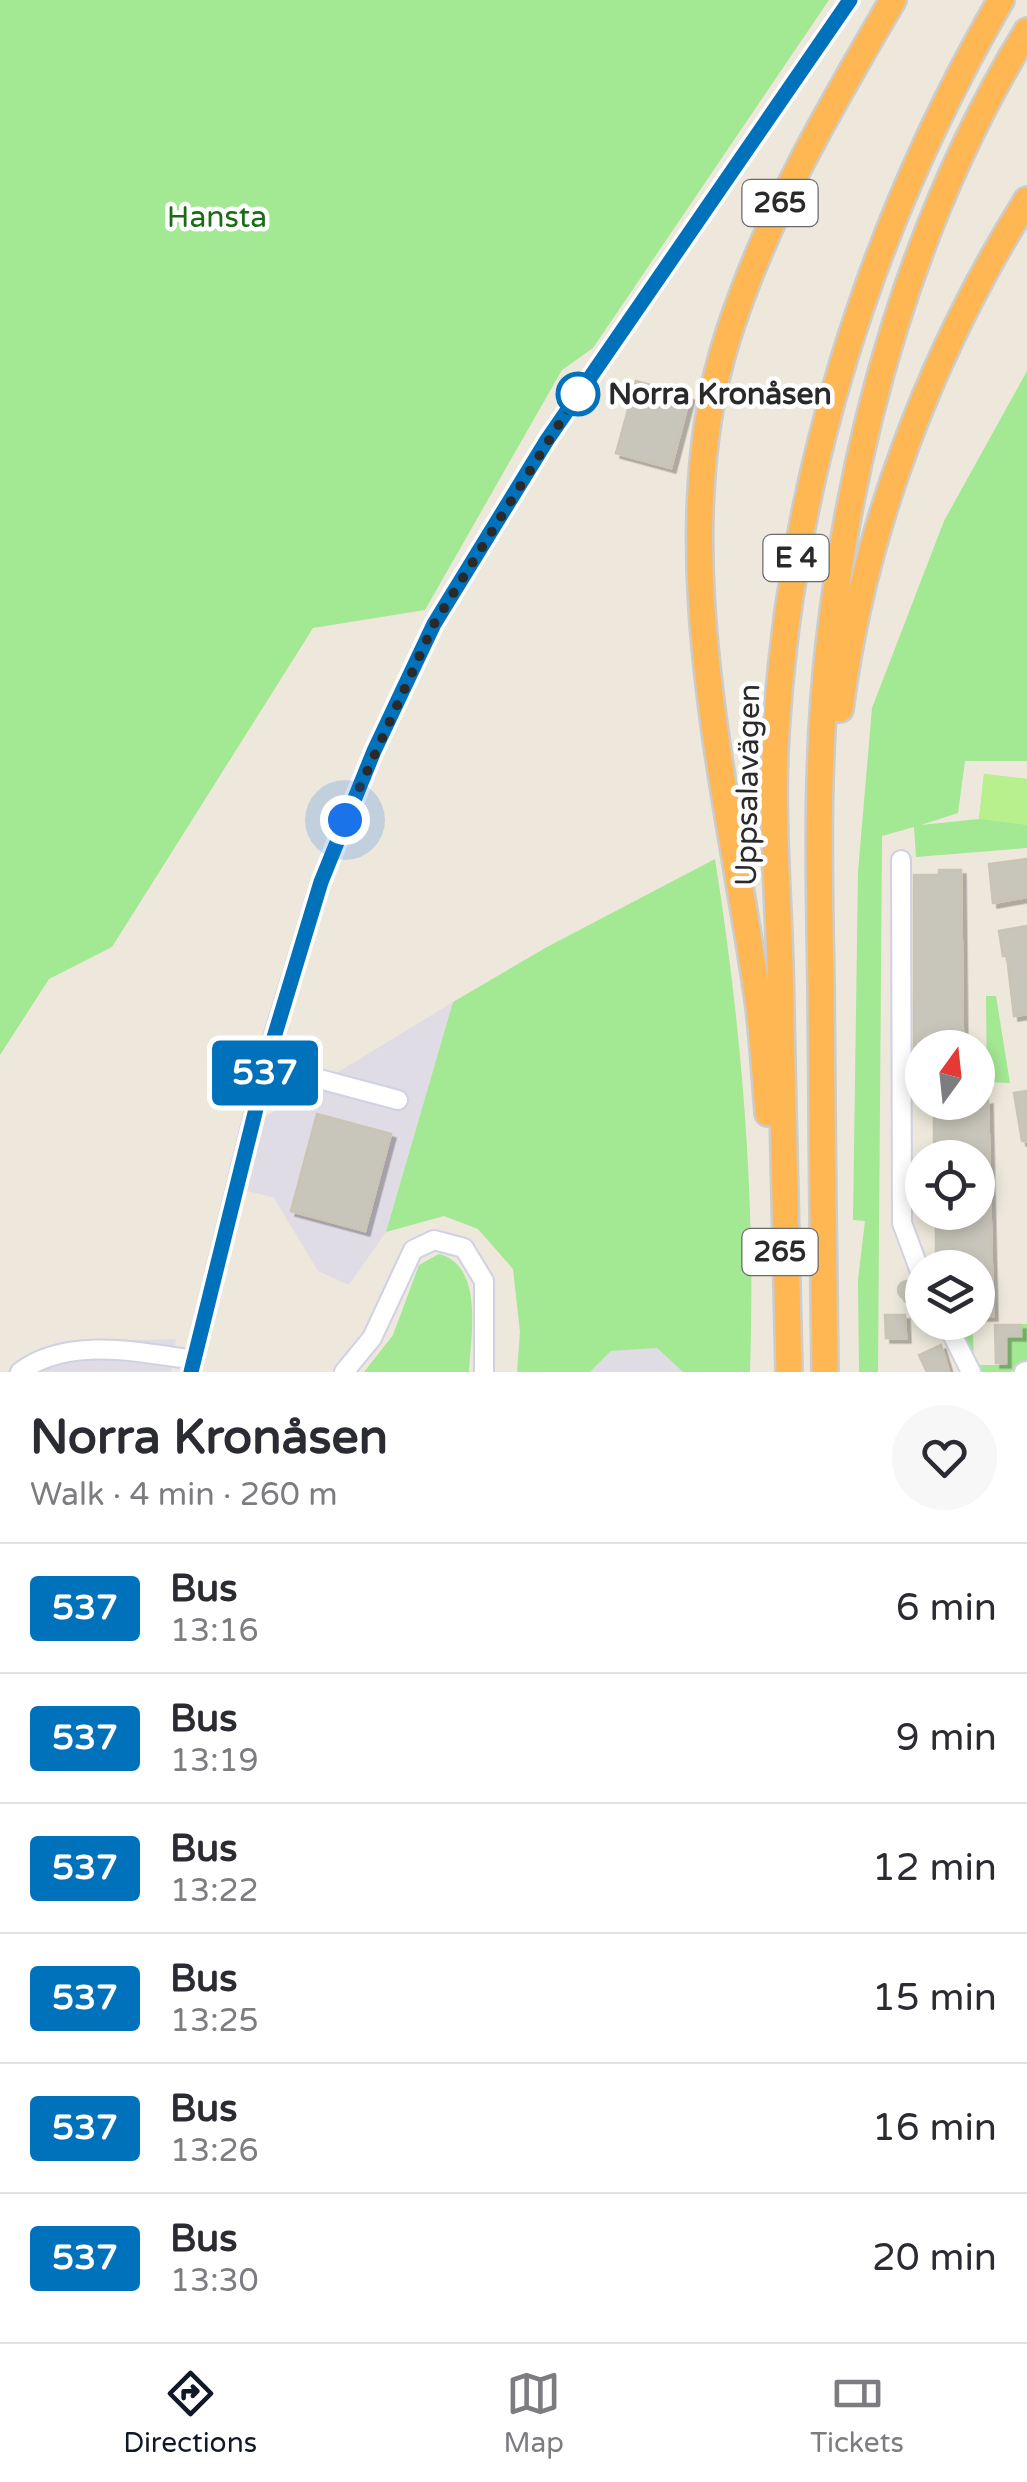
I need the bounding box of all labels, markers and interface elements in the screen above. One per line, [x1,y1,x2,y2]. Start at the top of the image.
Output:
road number: 265 [742,180,818,226]
park label: Hansta [167,199,267,236]
marker: Norra Kronåsen [557,373,599,415]
place label: Norra Kronåsen [608,376,832,413]
road number: E 4 [764,535,828,581]
street label: Uppsalavägen [728,684,768,886]
your location [320,795,370,845]
north arrow [905,1030,995,1120]
map controls [905,1030,995,1340]
line badge: 537 [208,1040,322,1106]
text: 537 [232,1052,298,1094]
button: locate [905,1140,995,1230]
road number: 265 [742,1229,818,1275]
button: layers [905,1250,995,1340]
button: heart [892,1405,997,1510]
text: Norra Kronåsen [30,1409,388,1467]
text: Walk · 4 min · 260 m [30,1476,338,1514]
text: Bus [170,1566,237,1612]
text: 6 min [896,1585,997,1631]
text: 537 [52,1587,118,1629]
text: 13:16 [170,1612,259,1650]
text: Bus [170,1696,237,1742]
text: 9 min [896,1715,997,1761]
text: 537 [52,1717,118,1759]
text: 13:19 [170,1742,259,1780]
text: Bus [170,1826,237,1872]
text: 12 min [872,1845,997,1891]
text: 537 [52,1847,118,1889]
text: 13:22 [170,1872,259,1910]
text: Bus [170,1956,237,2002]
text: 15 min [872,1975,997,2021]
text: 537 [52,1977,118,2019]
text: 13:25 [170,2002,259,2040]
text: Bus [170,2086,237,2132]
text: 16 min [872,2105,997,2151]
text: 537 [52,2107,118,2149]
text: 13:26 [170,2132,259,2170]
text: Bus [170,2216,237,2262]
text: 20 min [872,2235,997,2281]
text: 537 [52,2237,118,2279]
text: 13:30 [170,2262,259,2300]
tab: Directions [123,2366,257,2460]
tab: Map [503,2366,564,2460]
tab: Tickets [810,2366,904,2460]

